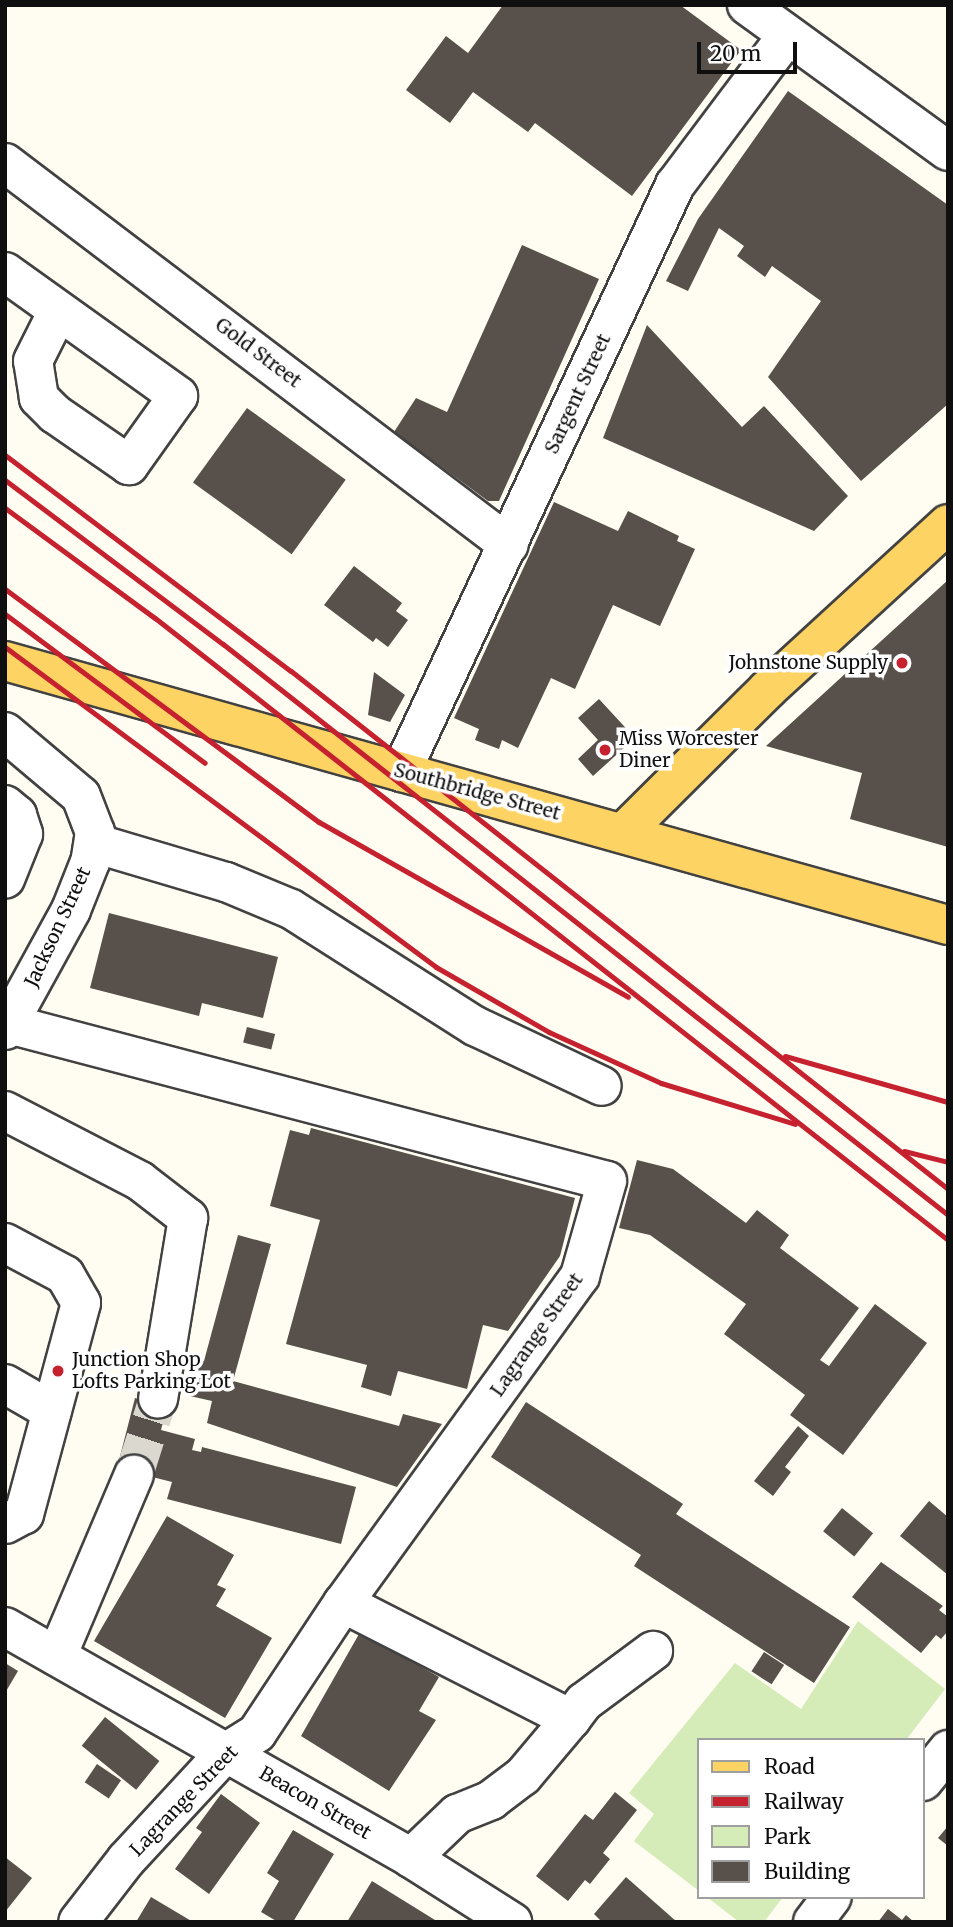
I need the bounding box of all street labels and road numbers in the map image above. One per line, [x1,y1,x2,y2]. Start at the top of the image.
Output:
street label: Gold Street [211,313,305,393]
street label: Sargent Street [540,330,616,458]
street label: Southbridge Street [391,759,563,825]
street label: Jackson Street [20,863,96,991]
street label: Lagrange Street [486,1269,588,1401]
street label: Lagrange Street [125,1741,243,1861]
street label: Beacon Street [255,1762,375,1844]

